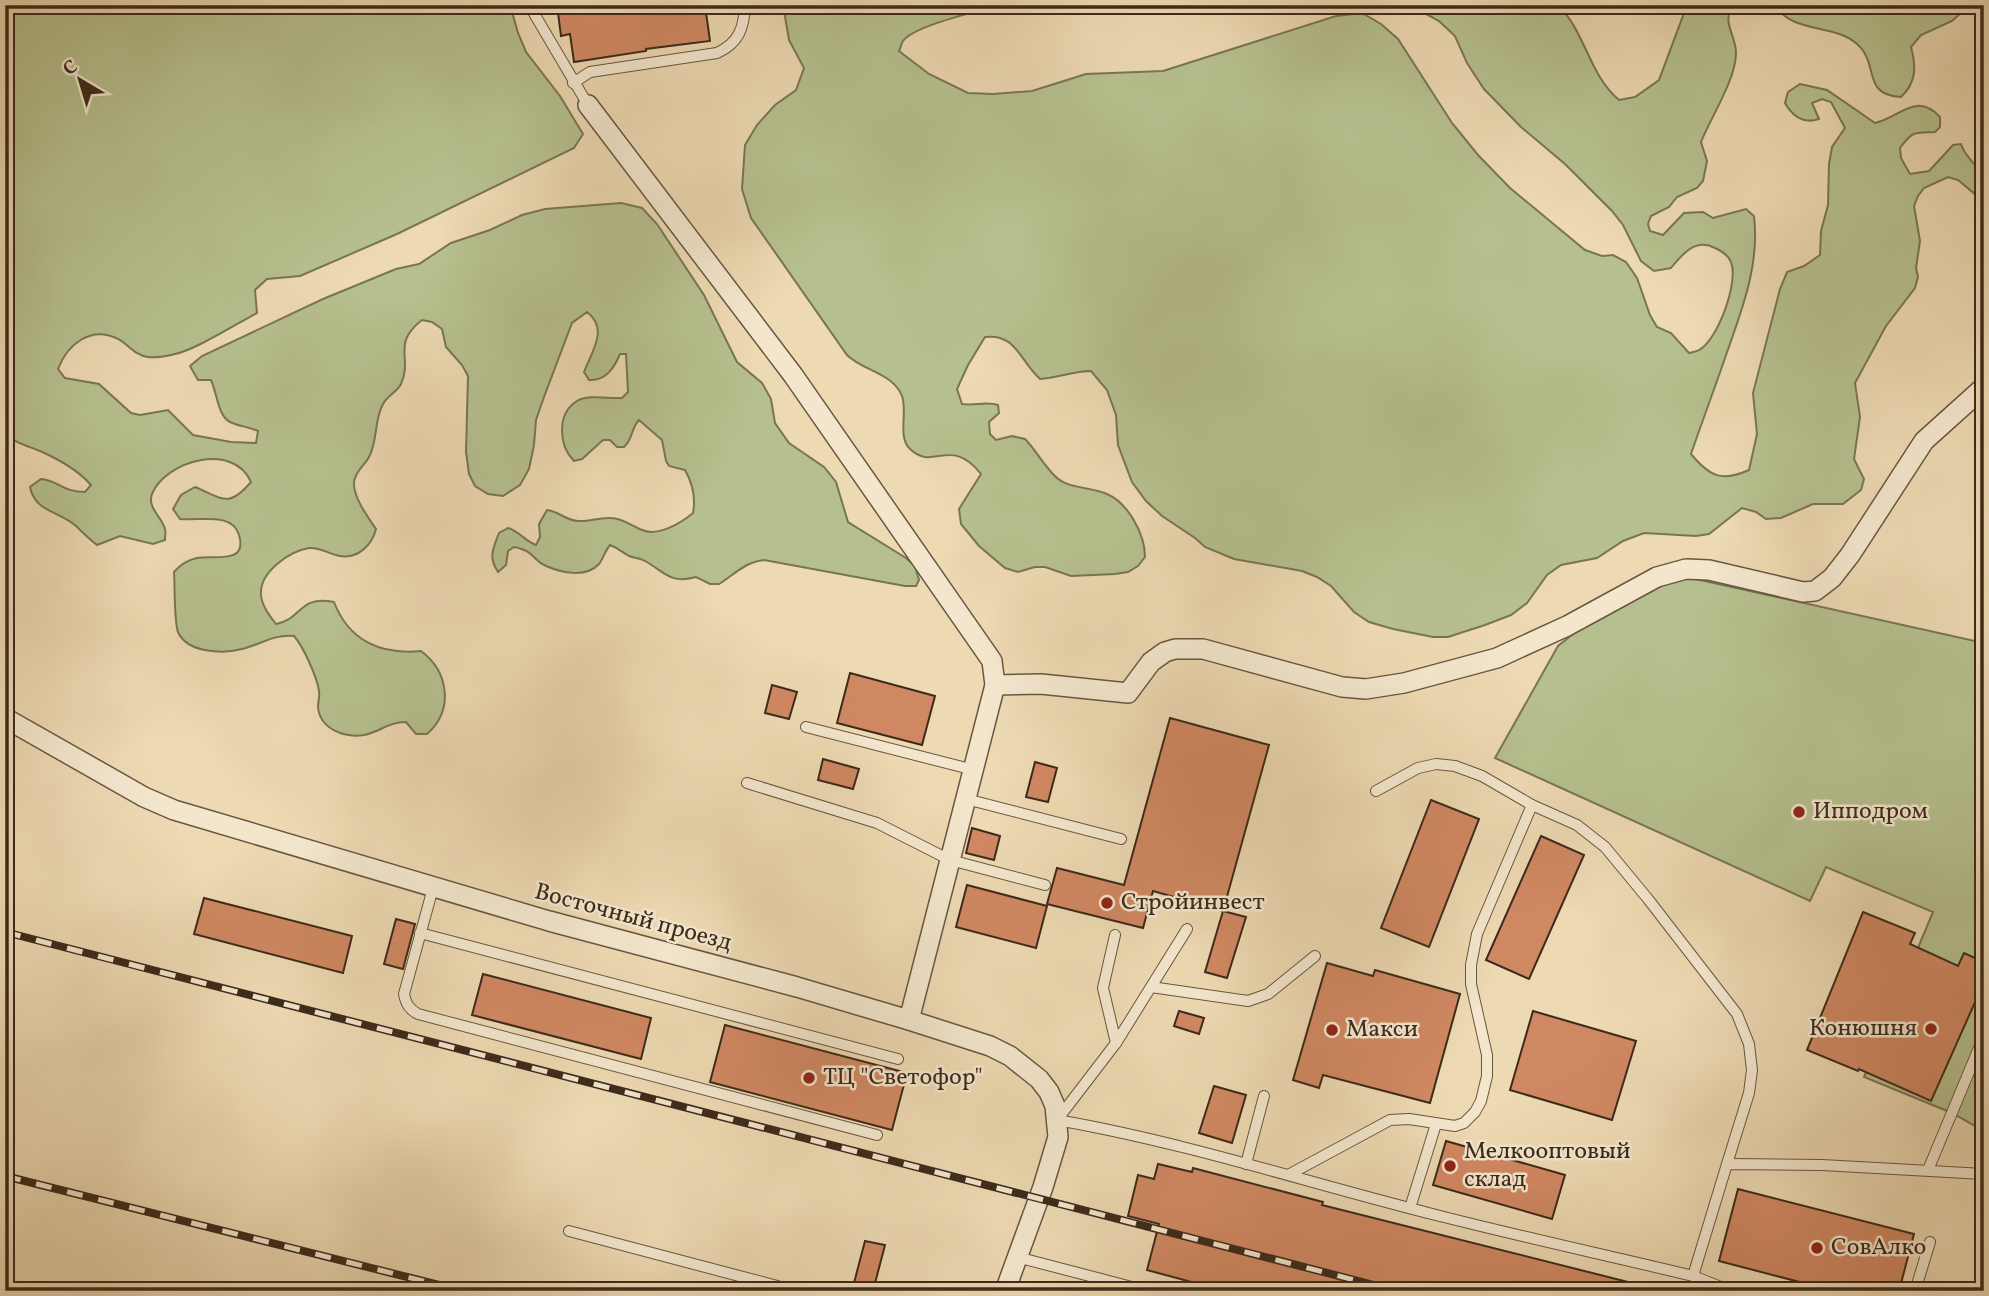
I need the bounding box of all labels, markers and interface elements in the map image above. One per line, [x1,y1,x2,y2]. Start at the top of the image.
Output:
north arrow [46,46,116,116]
text: С [58,54,84,82]
place label: Ипподром [1813,795,1928,829]
marker: Ипподром [1791,804,1807,820]
street label: Восточный проезд [531,875,736,961]
place label: Стройинвест [1121,886,1265,920]
marker: Стройинвест [1099,895,1115,911]
place label: Конюшня [1809,1012,1917,1046]
place label: Макси [1346,1013,1418,1047]
marker: Конюшня [1923,1021,1939,1037]
marker: Макси [1324,1022,1340,1038]
place label: ТЦ "Светофор" [823,1061,983,1095]
marker: ТЦ "Светофор" [801,1070,817,1086]
place label: Мелкооптовый склад [1464,1135,1631,1197]
marker: Мелкооптовый склад [1442,1158,1458,1174]
place label: СовАлко [1831,1231,1926,1265]
marker: СовАлко [1809,1240,1825,1256]

